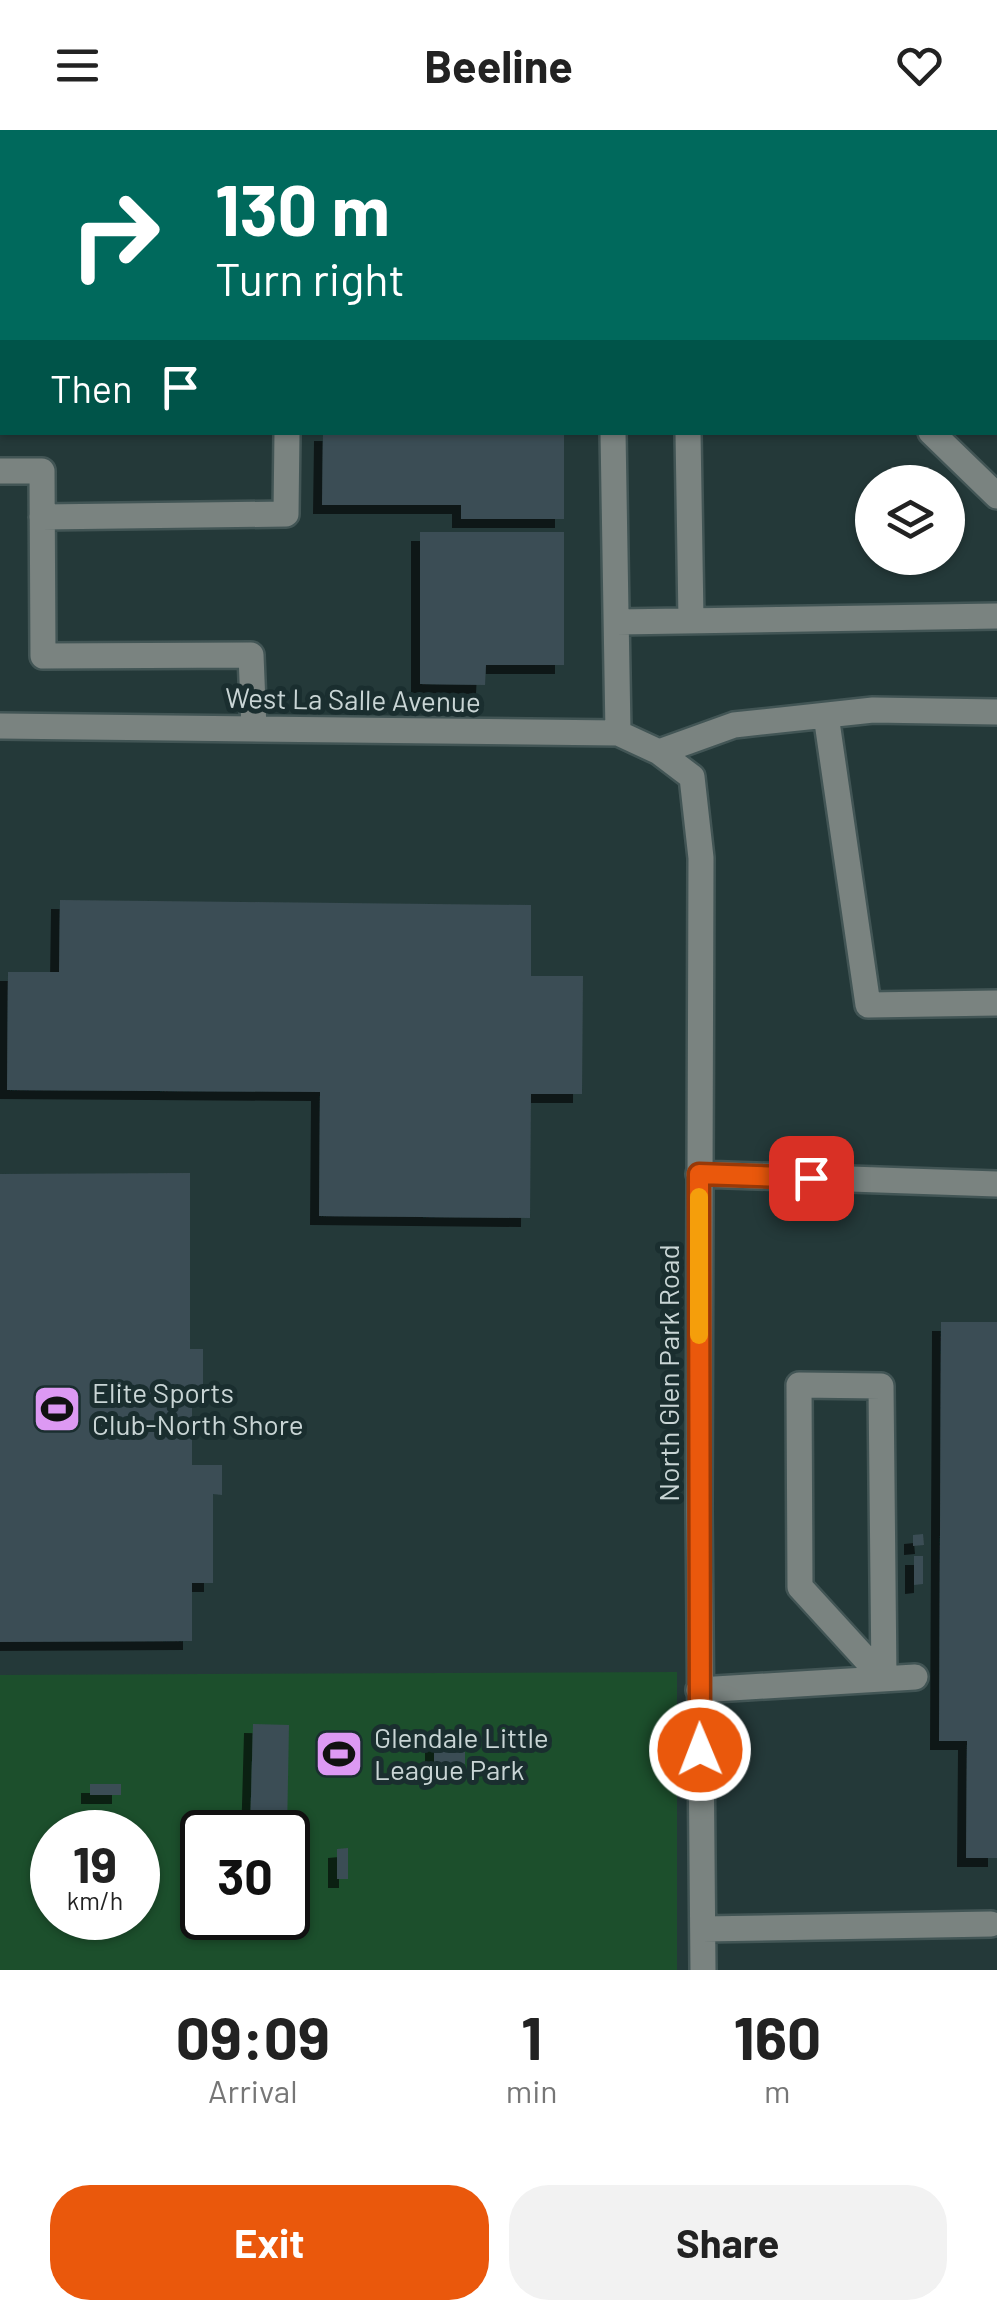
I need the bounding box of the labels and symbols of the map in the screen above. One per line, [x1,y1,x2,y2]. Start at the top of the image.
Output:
street label: West La Salle Avenue [225,680,481,718]
pin [769,1136,854,1221]
street label: North Glen Park Road [651,1244,685,1502]
place label: Elite Sports Club-North Shore [92,1375,304,1441]
sports icon: Elite Sports Club-North Shore [31,1383,83,1435]
position arrow [648,1698,752,1802]
place label: Glendale Little League Park [374,1720,549,1786]
sports icon: Glendale Little League Park [313,1728,365,1780]
speed limit sign: 30 [180,1810,310,1940]

